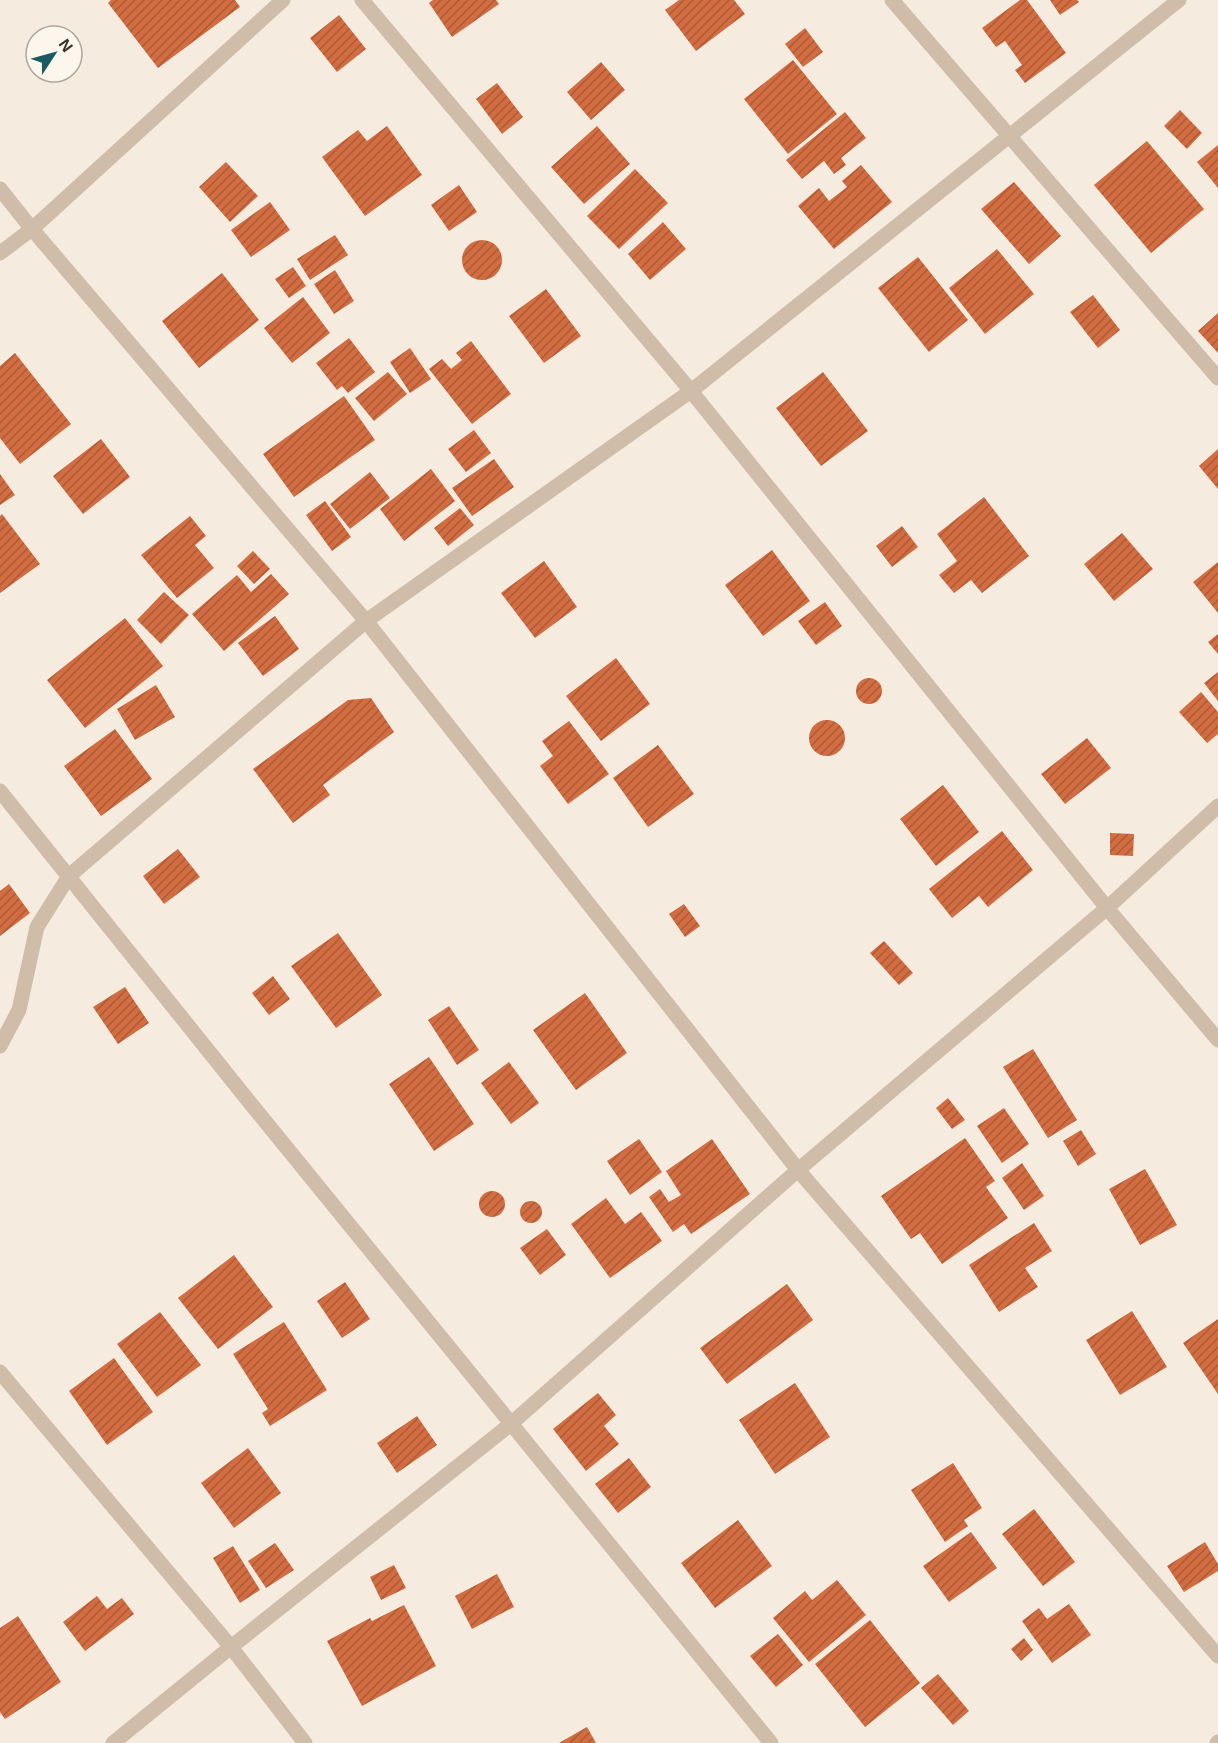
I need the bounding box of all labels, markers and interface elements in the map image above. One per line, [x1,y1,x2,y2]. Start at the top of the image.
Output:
north arrow [24,24,84,84]
text: N [55,36,76,55]

